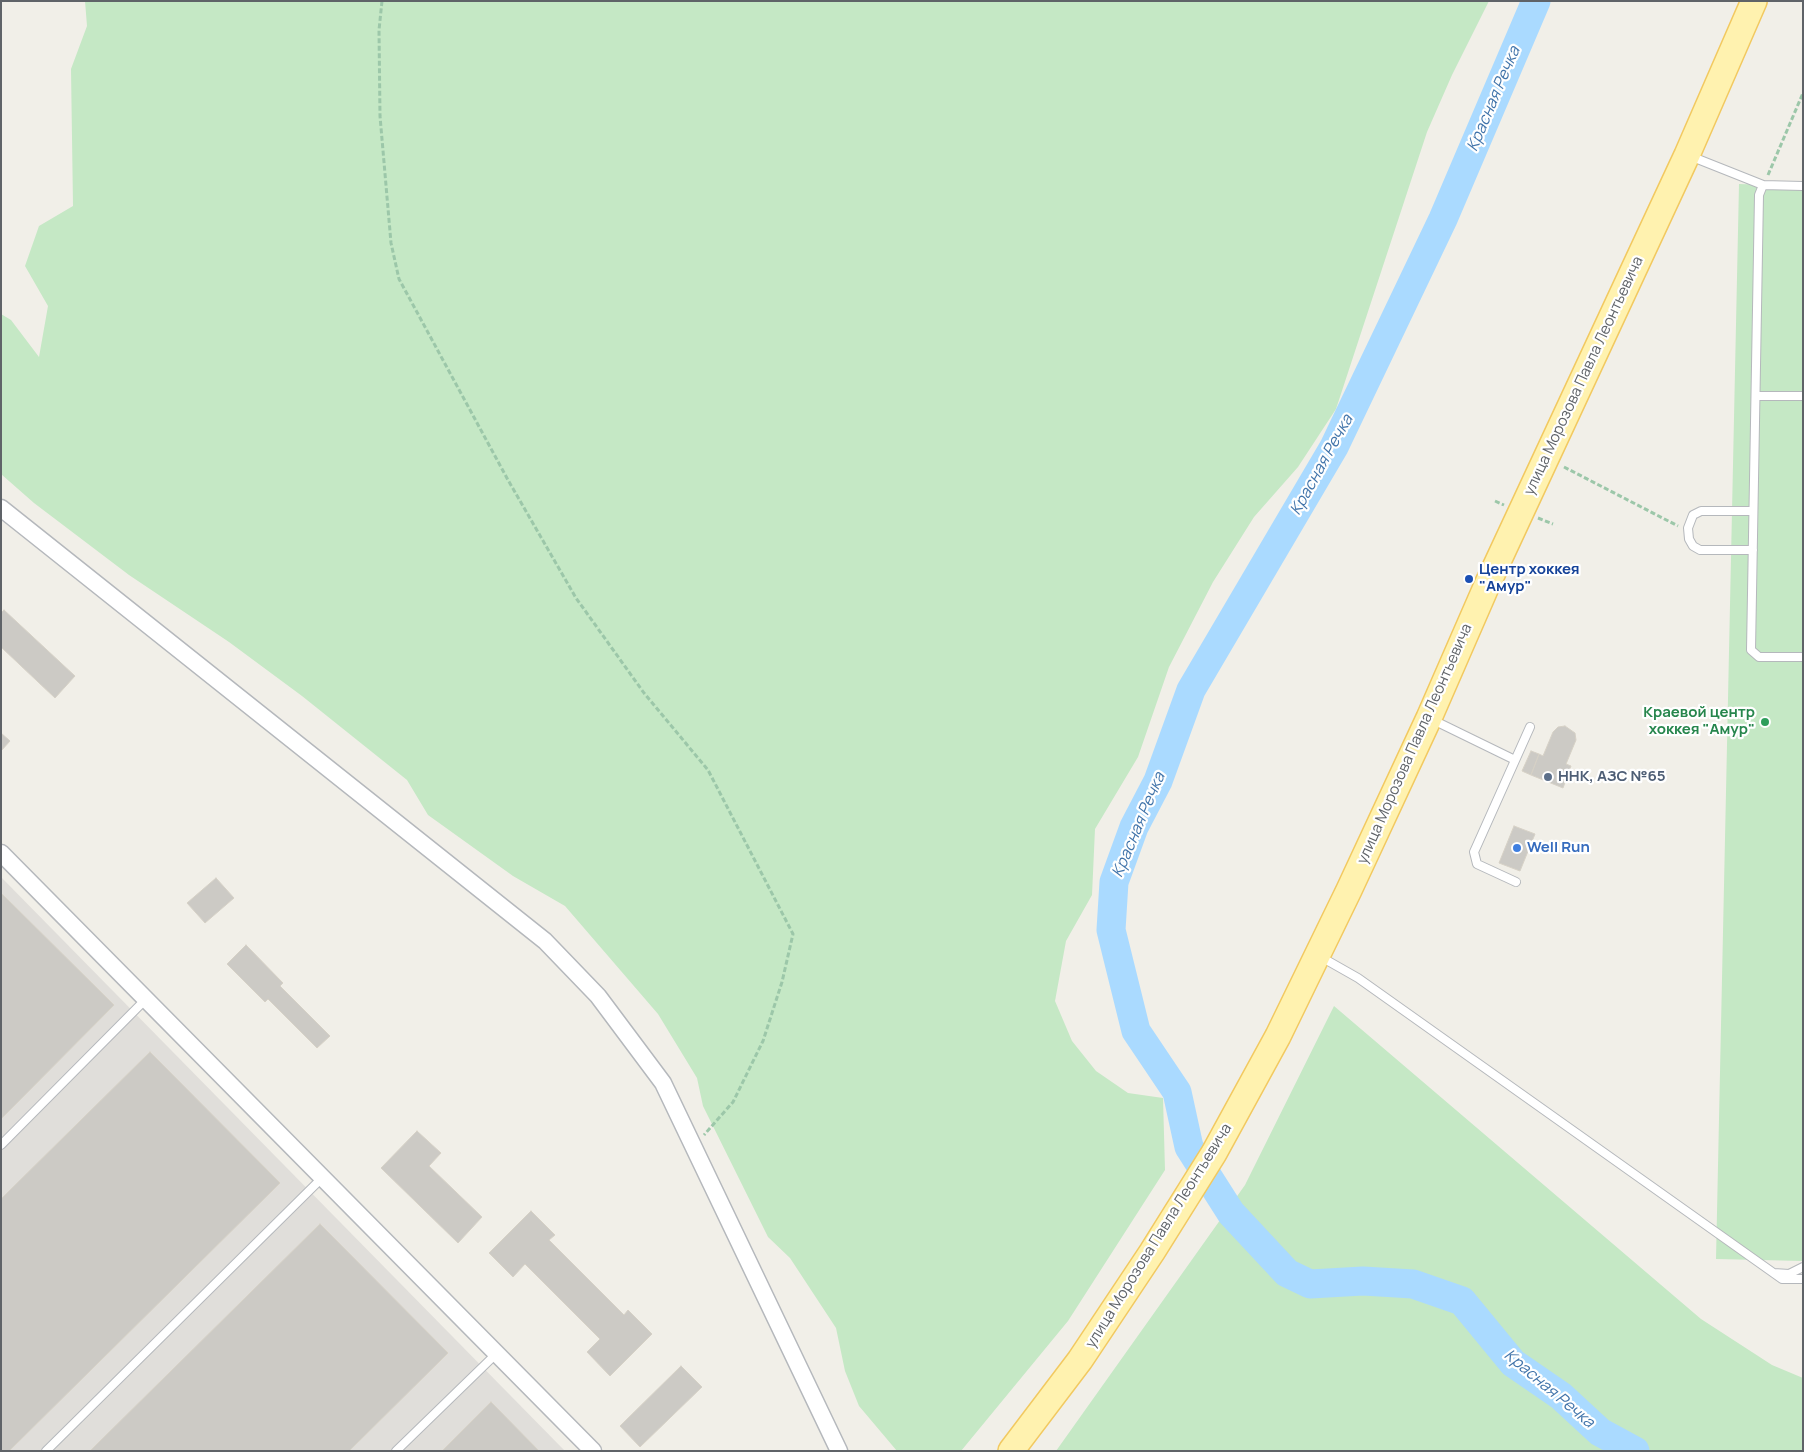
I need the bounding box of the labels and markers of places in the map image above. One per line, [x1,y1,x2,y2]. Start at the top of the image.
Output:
place label: Центр хоккея "Амур" [1479,561,1580,596]
marker: Центр хоккея "Амур" [1463,573,1475,585]
place label: Краевой центр хоккея "Амур" [1643,704,1755,739]
marker: Краевой центр хоккея "Амур" [1759,716,1771,728]
place label: ННК, АЗС №65 [1558,768,1666,786]
marker: ННК, АЗС №65 [1542,771,1554,783]
place label: Well Run [1527,839,1590,857]
marker: Well Run [1511,842,1523,854]

